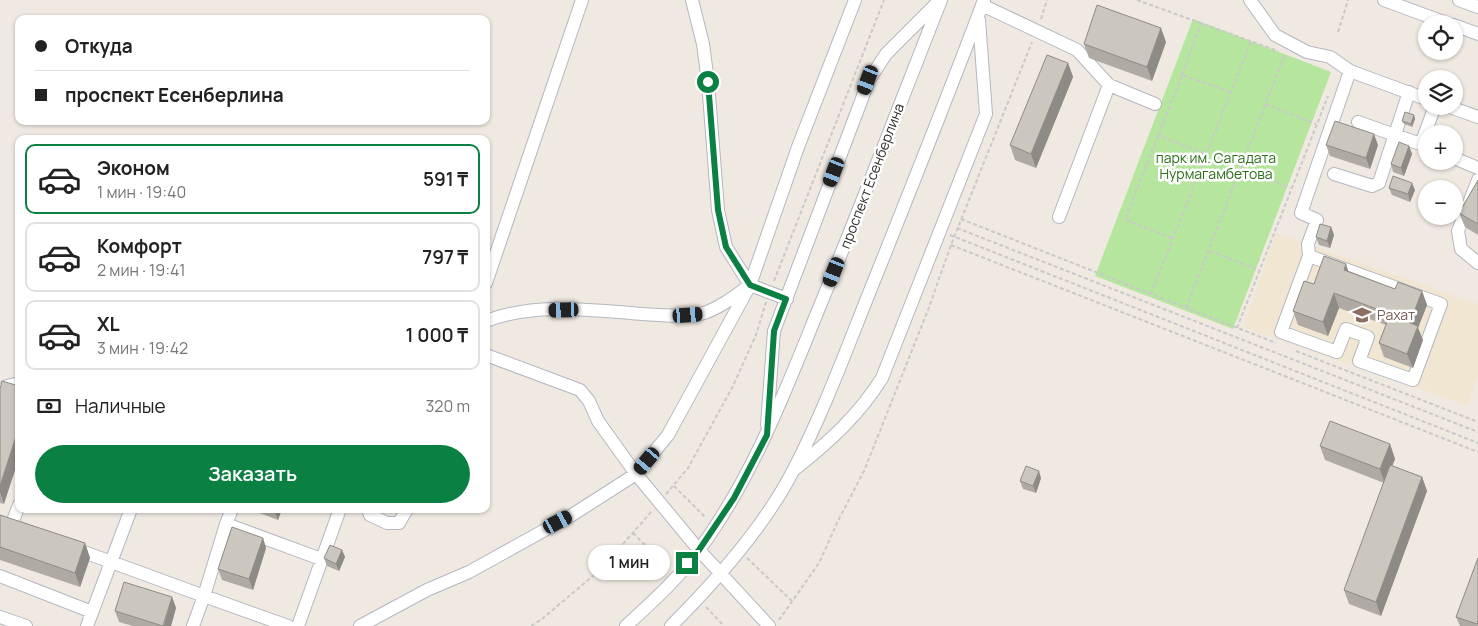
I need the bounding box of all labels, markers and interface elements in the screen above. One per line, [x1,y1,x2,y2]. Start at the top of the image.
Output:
map controls [1418,15,1463,225]
button: locate [1418,15,1463,60]
text: Откуда [65,33,133,59]
car [855,63,880,97]
button: layers [1418,70,1463,115]
route start [697,71,719,93]
text: проспект Есенберлина [65,82,284,108]
street label: проспект Есенберлина [835,100,908,251]
button: + [1418,125,1463,170]
park label: парк им. Сагадата Нурмагамбетова [1156,148,1276,183]
text: Эконом [97,155,170,181]
car [821,155,846,189]
icon: car [37,157,82,202]
text: 591 ₸ [423,166,468,192]
button: − [1418,180,1463,225]
text: 1 мин · 19:40 [97,181,186,203]
text: Комфорт [97,233,182,259]
icon: car [37,235,82,280]
text: 797 ₸ [422,244,468,270]
car [821,255,846,289]
text: 2 мин · 19:41 [97,259,186,281]
car [548,302,579,318]
school or university icon: Рахат [1351,304,1373,326]
place label: Рахат [1377,305,1415,324]
car [672,306,703,324]
text: XL [97,311,120,337]
icon: car [37,313,82,358]
text: 1 000 ₸ [405,322,468,348]
text: 3 мин · 19:42 [97,337,188,359]
icon: cash [35,392,63,420]
text: Наличные [75,393,166,419]
text: 320 m [426,395,470,417]
button: Заказать [35,445,470,503]
car [631,445,662,477]
car [541,508,574,536]
callout: 1 мин [587,546,670,580]
text: 1 мин [609,551,649,573]
route end [676,552,698,574]

